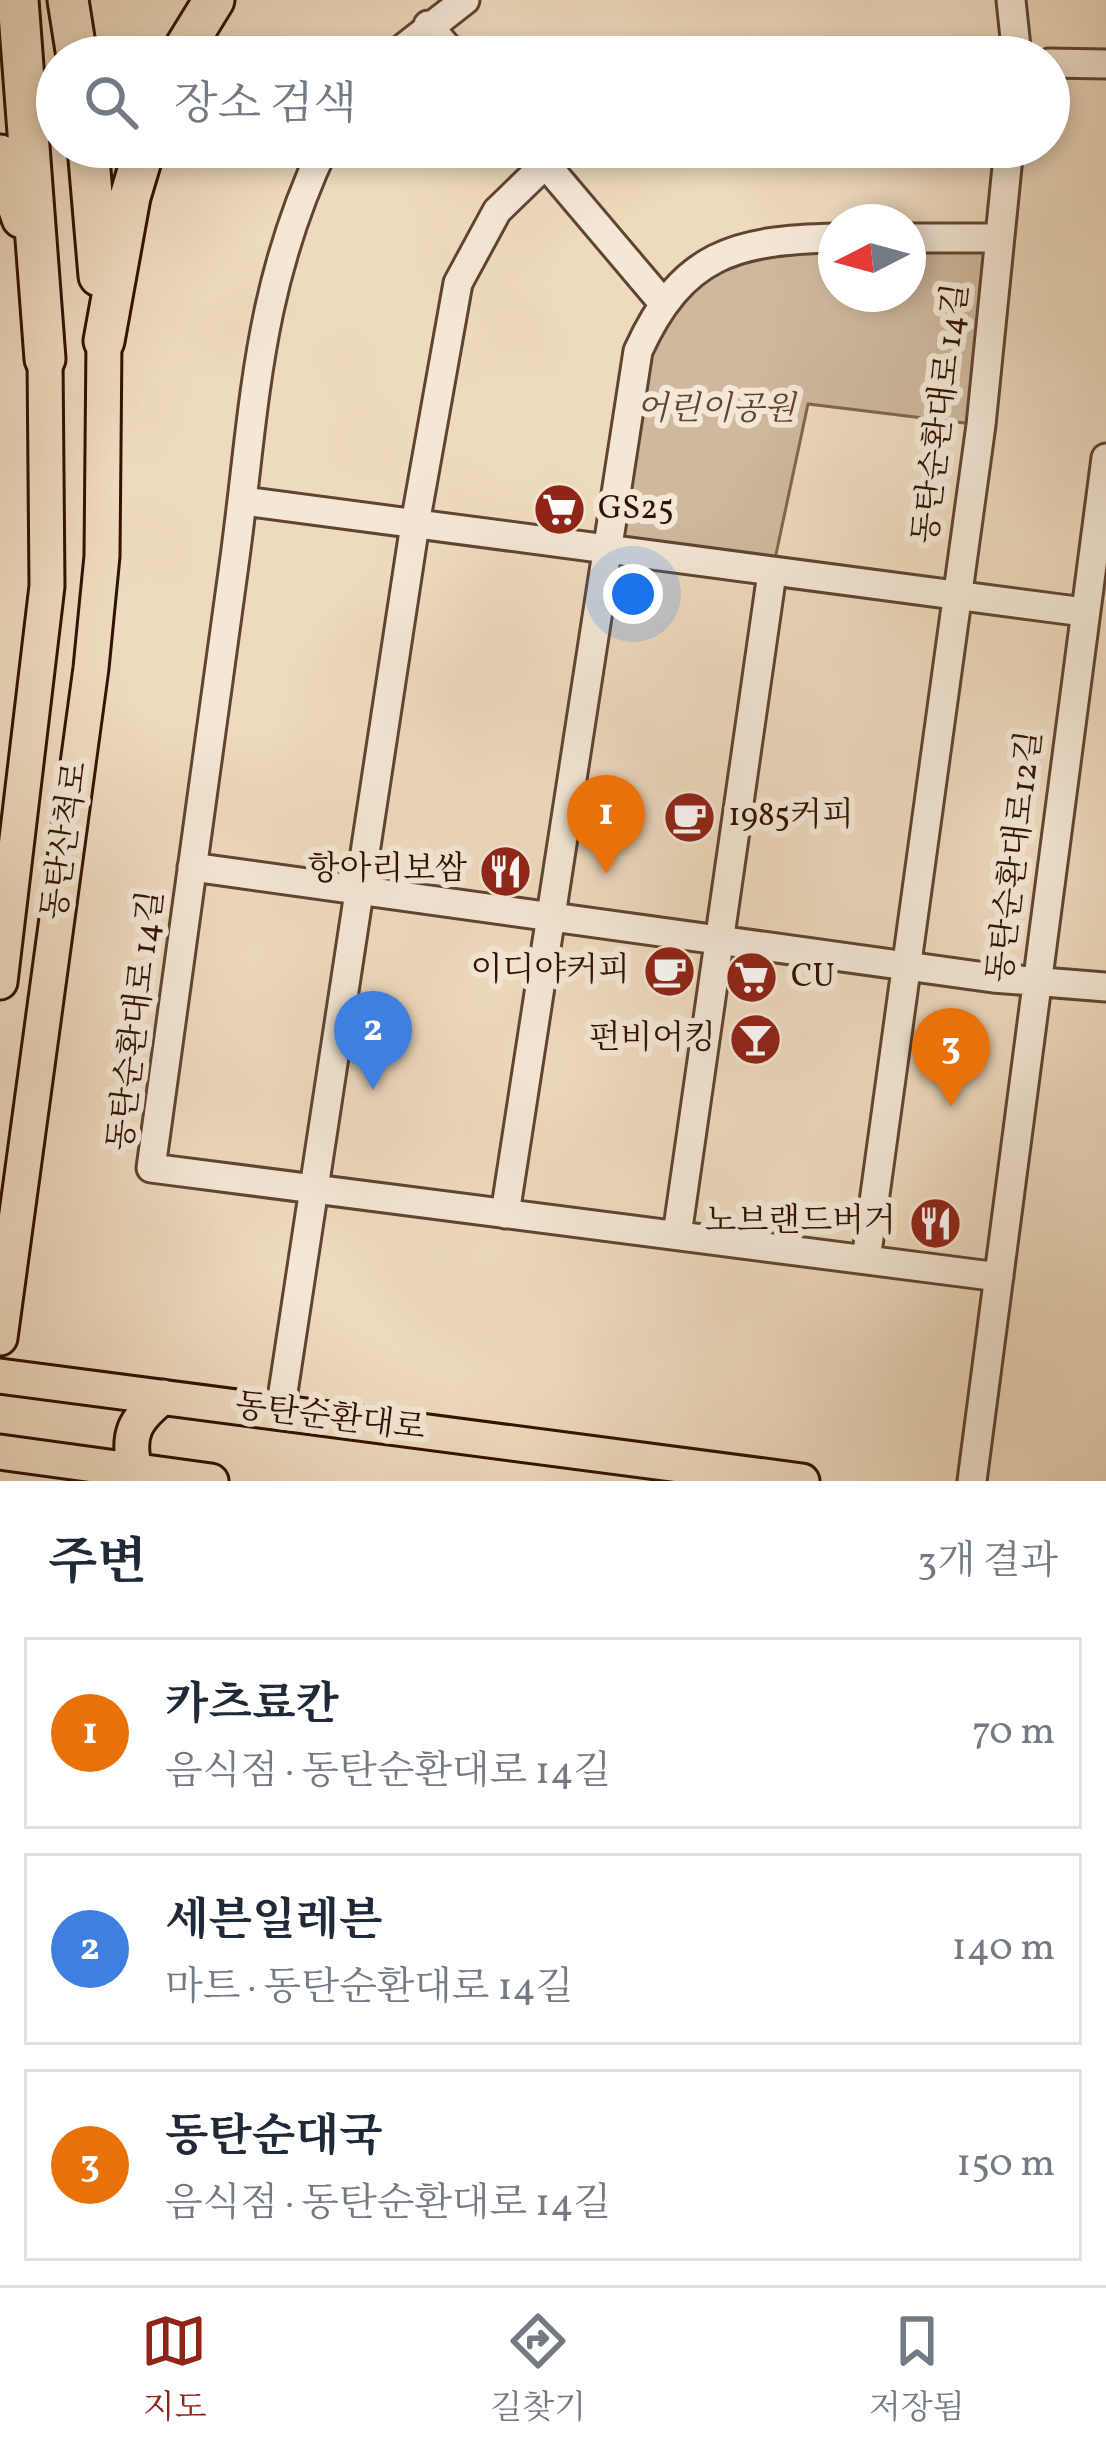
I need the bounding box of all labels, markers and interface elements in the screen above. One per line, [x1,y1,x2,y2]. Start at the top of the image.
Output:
search box [36,36,1070,168]
icon: search [78,69,144,135]
text: 장소 검색 [174,75,357,138]
north arrow [818,204,926,312]
street label: 동탄순환대로 14길 [904,281,982,547]
park label: 어린이공원 [636,388,798,434]
supermarket icon: GS25 [531,482,587,538]
place label: GS25 [598,487,674,533]
your location [603,564,663,624]
street label: 동탄순환대로12길 [979,728,1055,986]
street label: 동탄산척로 [33,759,101,923]
pin: 1 [567,775,645,874]
cafe icon: 1985커피 [661,789,717,845]
place label: 1985커피 [728,794,854,840]
restaurant icon: 항아리보쌈 [478,843,534,899]
place label: 항아리보쌈 [308,848,467,894]
street label: 동탄순환대로 14길 [99,888,177,1154]
cafe icon: 이디야커피 [641,944,697,1000]
place label: 이디야커피 [471,949,630,995]
supermarket icon: CU [724,950,780,1006]
place label: CU [791,955,835,1001]
pin: 2 [334,991,412,1090]
pin: 3 [912,1008,990,1107]
bar icon: 펀비어킹 [727,1012,783,1068]
place label: 펀비어킹 [588,1017,716,1063]
restaurant icon: 노브랜드버거 [907,1195,963,1251]
place label: 노브랜드버거 [705,1200,896,1246]
street label: 동탄순환대로 [232,1385,428,1453]
text: 주변 [48,1529,147,1600]
text: 3개 결과 [917,1536,1058,1590]
text: 카츠료칸 [165,1675,339,1738]
text: 1 [82,1706,98,1760]
text: 70 m [972,1706,1055,1760]
text: 음식점 · 동탄순환대로 14길 [165,1746,611,1800]
text: 세븐일레븐 [165,1891,382,1954]
text: 2 [80,1922,100,1976]
text: 140 m [952,1922,1055,1976]
text: 마트 · 동탄순환대로 14길 [165,1962,574,2016]
text: 동탄순대국 [165,2107,382,2170]
text: 3 [80,2138,100,2192]
text: 150 m [956,2138,1055,2192]
text: 음식점 · 동탄순환대로 14길 [165,2178,611,2232]
tab: 지도 [141,2308,207,2433]
tab: 길찾기 [490,2308,586,2433]
tab: 저장됨 [869,2308,965,2433]

